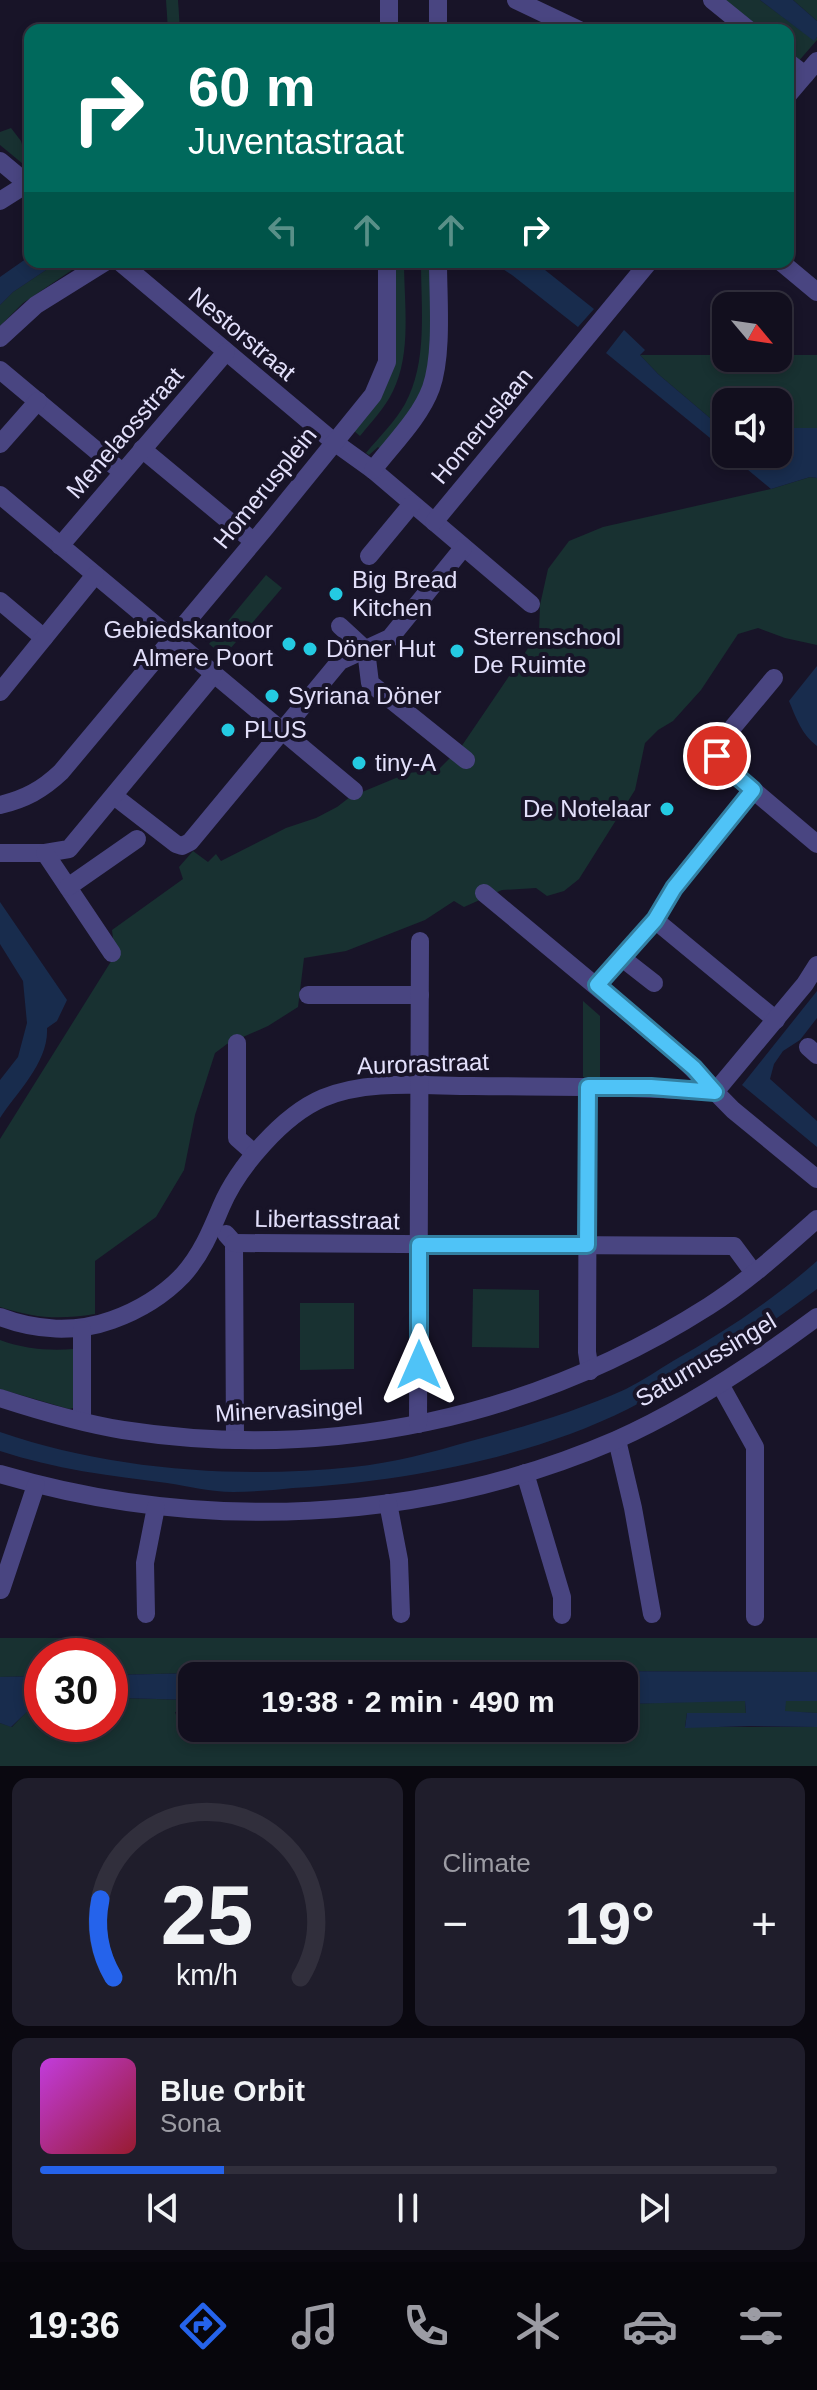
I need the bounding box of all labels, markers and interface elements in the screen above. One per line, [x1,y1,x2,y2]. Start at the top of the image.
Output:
text: 60 m [188,55,316,118]
icon: right [56,56,160,160]
text: Juventastraat [188,121,404,162]
icon: left [261,208,305,252]
icon: ahead [345,208,389,252]
icon: ahead [429,208,473,252]
icon: right [513,208,557,252]
street label: Nestorstraat [184,281,301,386]
north arrow [712,292,792,372]
map controls [712,292,792,468]
street label: Menelaosstraat [61,362,189,503]
street label: Homeruslaan [425,362,538,489]
button: sound [712,388,792,468]
street label: Homerusplein [208,422,322,554]
place label: Big Bread Kitchen [352,566,457,621]
marker: Big Bread Kitchen [327,585,345,603]
place label: Gebiedskantoor Almere Poort [104,616,273,671]
place label: Sterrenschool De Ruimte [473,623,621,678]
marker: Gebiedskantoor Almere Poort [280,635,298,653]
place label: Döner Hut [326,635,436,662]
marker: Döner Hut [301,640,319,658]
marker: Sterrenschool De Ruimte [448,642,466,660]
place label: Syriana Döner [288,682,441,709]
marker: Syriana Döner [263,687,281,705]
place label: PLUS [244,716,307,743]
marker: PLUS [219,721,237,739]
pin [683,722,751,790]
icon: arrive [695,734,739,778]
place label: tiny-A [375,749,436,776]
marker: tiny-A [350,754,368,772]
place label: De Notelaar [523,795,651,822]
marker: De Notelaar [658,800,676,818]
street label: Aurorastraat [357,1048,490,1079]
street label: Libertasstraat [254,1205,400,1234]
street label: Saturnussingel [631,1307,781,1412]
position arrow [377,1323,461,1407]
street label: Minervasingel [214,1392,364,1427]
speed limit sign: 30 [24,1638,128,1742]
text: 19:38 · 2 min · 490 m [261,1685,555,1718]
text: Climate [443,1848,531,1878]
text: 25 [161,1869,254,1962]
text: 19° [564,1890,655,1957]
text: − [443,1899,468,1948]
text: + [751,1899,777,1948]
text: km/h [176,1959,238,1991]
text: Blue Orbit [160,2074,305,2107]
text: Sona [160,2108,221,2138]
icon: previous [141,2186,185,2230]
icon: pause [386,2186,430,2230]
icon: next [632,2186,676,2230]
icon: directions [175,2298,231,2354]
icon: music [287,2298,343,2354]
icon: phone [398,2298,454,2354]
icon: climate [510,2298,566,2354]
icon: car [622,2298,678,2354]
icon: filters [733,2298,789,2354]
text: 19:36 [28,2305,120,2346]

